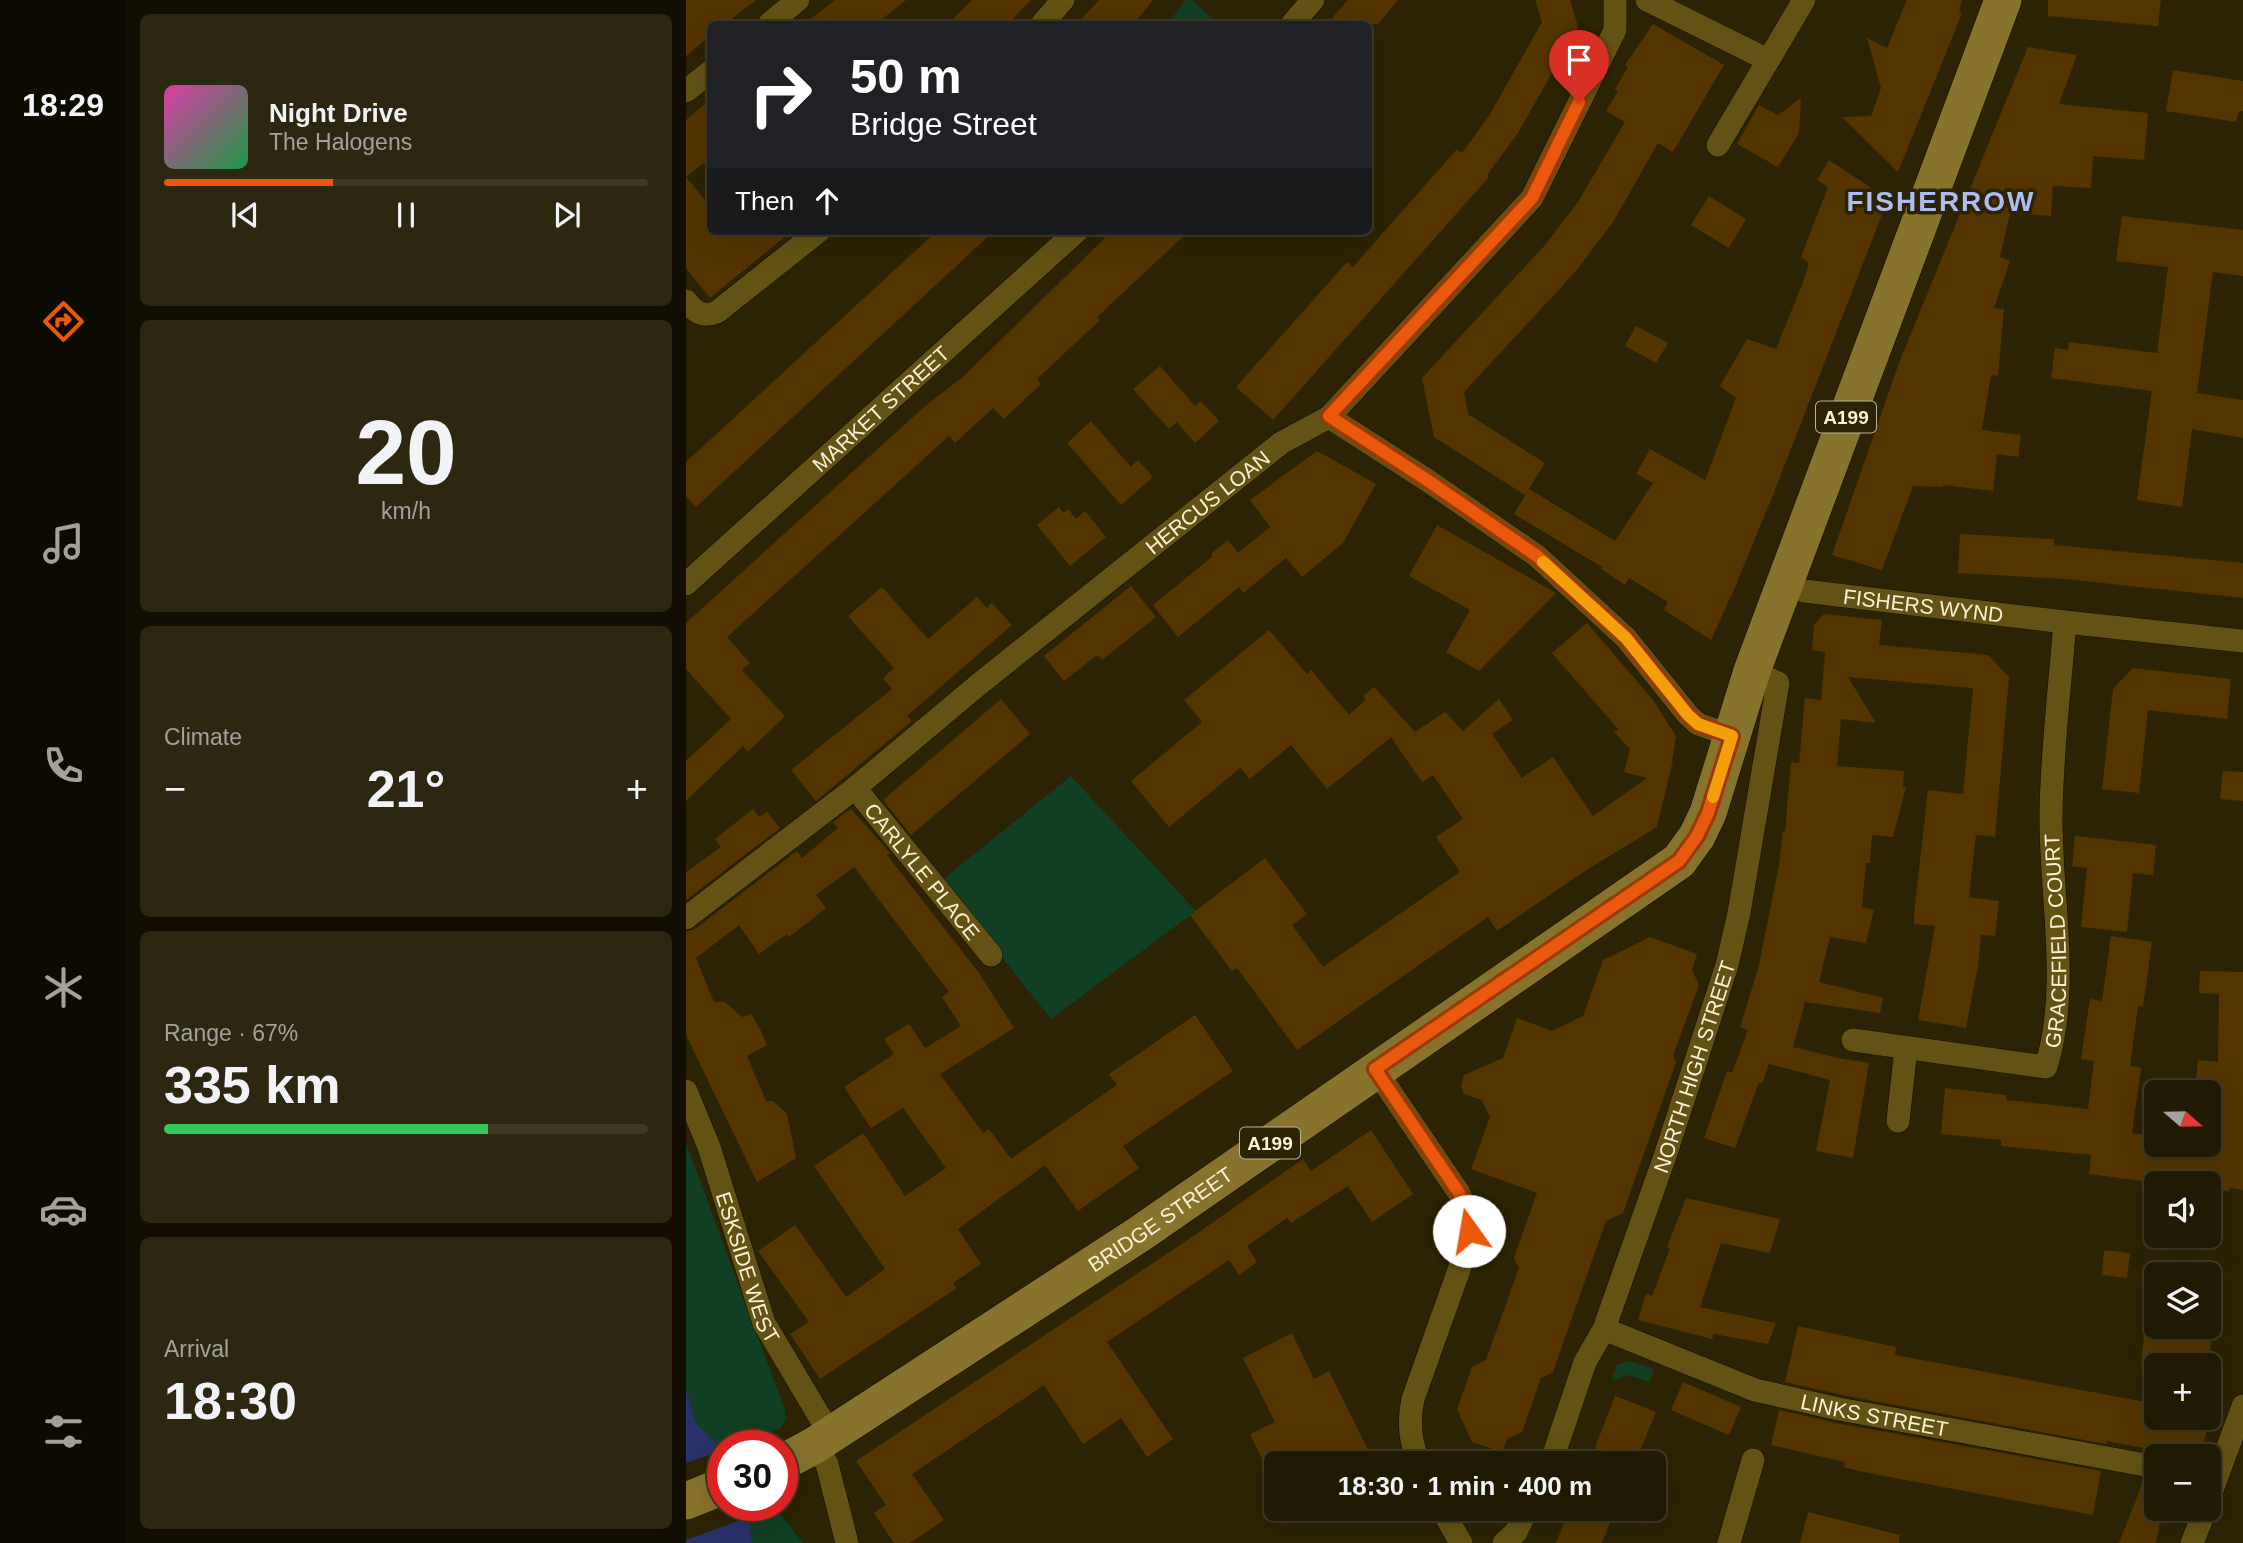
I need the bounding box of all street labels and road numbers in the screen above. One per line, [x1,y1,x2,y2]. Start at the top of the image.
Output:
street label: MARKET STREET [807,341,954,476]
road number: A199 [1816,402,1876,432]
street label: HERCUS LOAN [1141,446,1274,558]
street label: FISHERS WYND [1842,584,2005,626]
street label: CARLYLE PLACE [860,798,985,944]
street label: GRACEFIELD COURT [2040,833,2070,1050]
street label: NORTH HIGH STREET [1649,958,1739,1176]
road number: A199 [1240,1128,1300,1158]
street label: BRIDGE STREET [1084,1162,1237,1276]
street label: ESKSIDE WEST [712,1189,785,1347]
street label: LINKS STREET [1799,1389,1950,1440]

